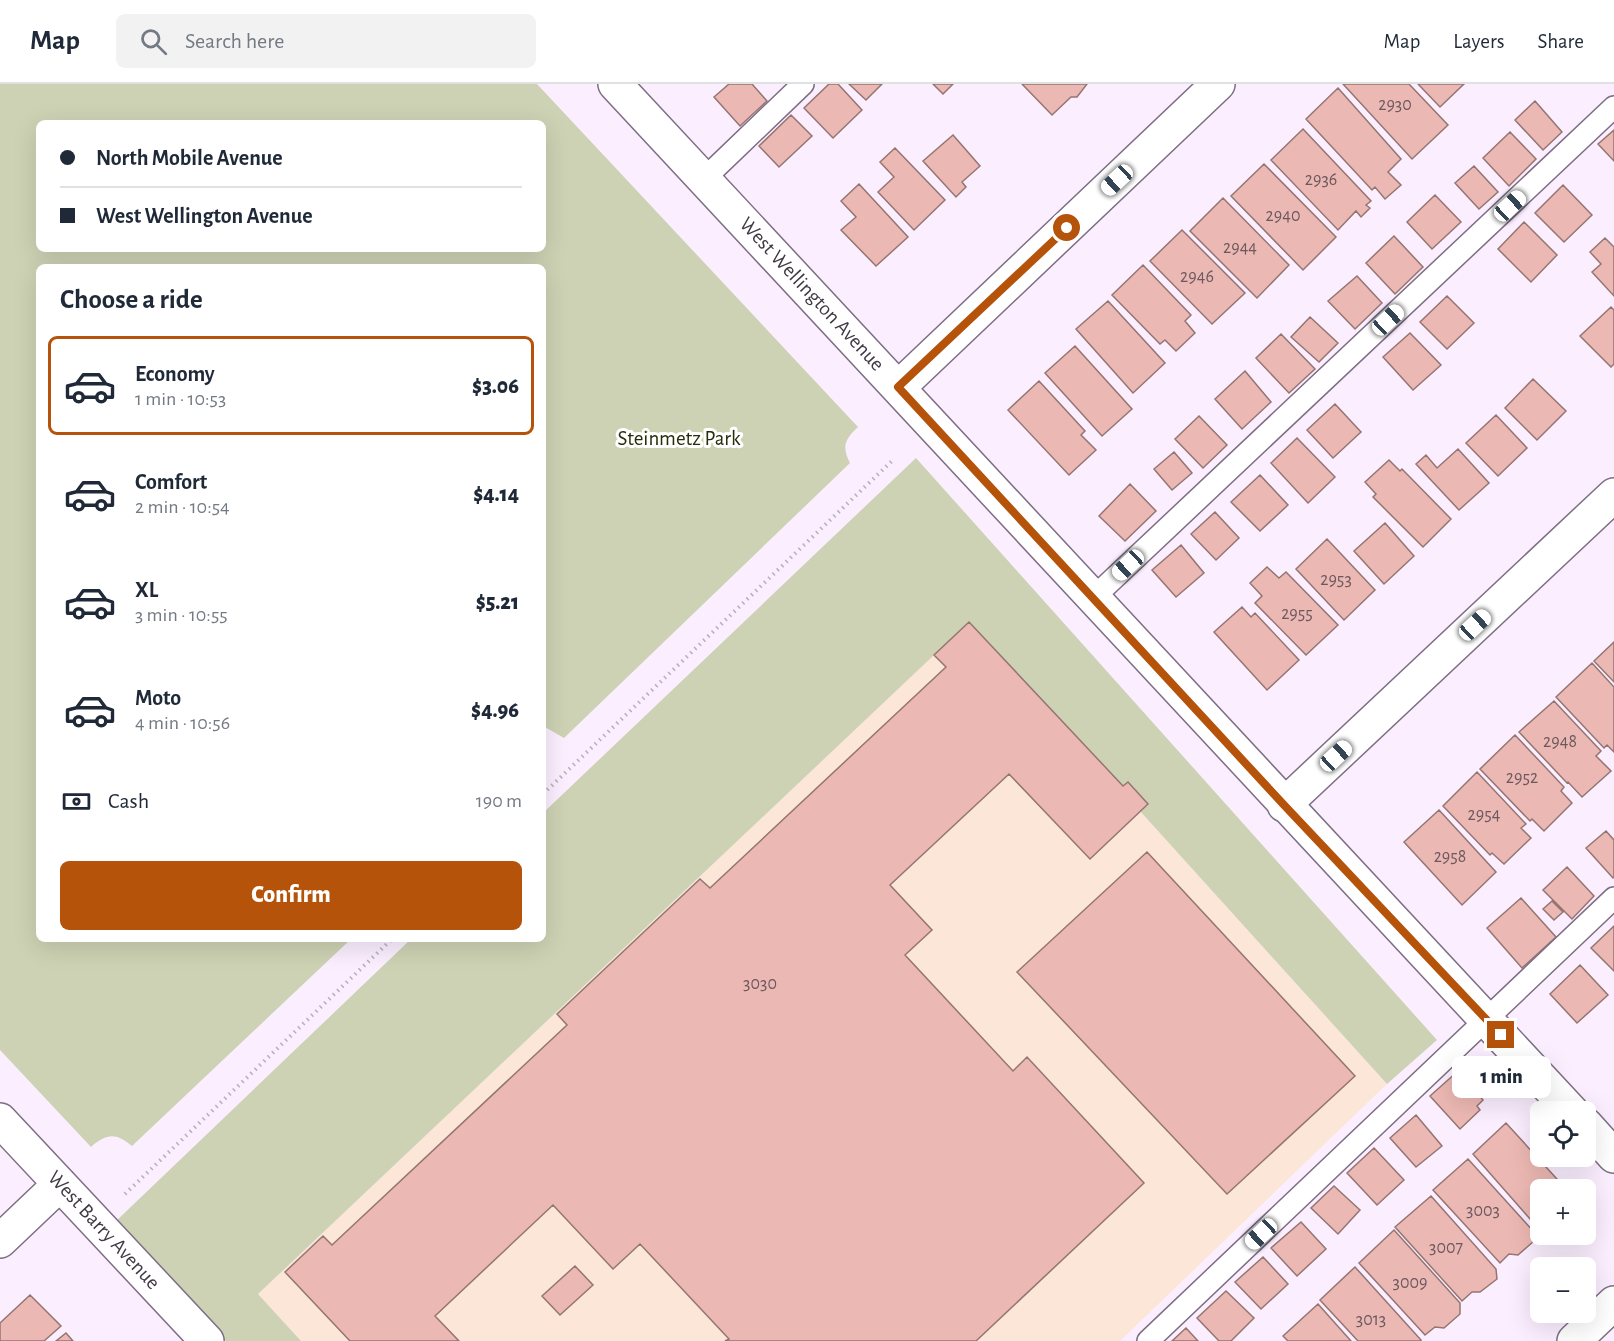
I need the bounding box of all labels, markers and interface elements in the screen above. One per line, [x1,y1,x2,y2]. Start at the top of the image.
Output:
search box [116,14,536,68]
icon: search [137,25,170,58]
text: Map [30,27,80,55]
text: Search here [185,30,284,52]
text: Map [1384,31,1420,52]
text: Layers [1453,31,1504,52]
text: Share [1537,31,1584,52]
house number: 2930 [1378,96,1412,114]
text: North Mobile Avenue [96,147,283,169]
car [1098,161,1136,199]
house number: 2936 [1305,171,1337,189]
car [1491,187,1529,225]
text: West Wellington Avenue [96,205,313,227]
house number: 2940 [1266,207,1300,225]
street label: West Wellington Avenue [736,213,888,375]
route start [1053,214,1080,241]
house number: 2944 [1223,239,1257,257]
house number: 2946 [1180,268,1214,286]
text: Choose a ride [60,286,203,313]
car [1369,301,1407,339]
icon: car [63,359,117,413]
text: Economy [135,363,215,385]
text: $3.06 [472,375,519,397]
text: 1 min · 10:53 [135,389,226,409]
park label: Steinmetz Park [617,428,741,449]
icon: car [63,467,117,521]
text: Comfort [135,471,207,493]
text: $4.14 [473,483,519,505]
text: 2 min · 10:54 [135,497,230,517]
car [1109,546,1147,584]
house number: 2953 [1320,571,1352,589]
icon: car [63,575,117,629]
text: XL [135,579,158,601]
text: $5.21 [476,591,519,613]
text: 3 min · 10:55 [135,605,228,625]
house number: 2955 [1281,605,1313,623]
car [1456,606,1494,644]
icon: car [63,683,117,737]
text: Moto [135,687,181,709]
text: $4.96 [471,699,519,721]
text: 4 min · 10:56 [135,713,230,733]
house number: 2948 [1543,733,1577,751]
car [1317,737,1355,775]
house number: 2952 [1506,769,1538,787]
icon: cash [60,785,93,818]
text: Cash [108,790,149,812]
text: 190 m [476,791,522,811]
house number: 2954 [1468,806,1501,824]
house number: 2958 [1434,848,1466,866]
button: Confirm [60,861,522,930]
house number: 3030 [743,975,777,993]
route end [1487,1021,1514,1048]
callout: 1 min [1452,1056,1550,1098]
text: 1 min [1480,1067,1523,1087]
map controls [1530,1101,1596,1323]
button: locate [1530,1101,1596,1167]
street label: West Barry Avenue [44,1167,164,1293]
button: + [1530,1179,1596,1245]
house number: 3003 [1466,1202,1500,1220]
car [1242,1215,1280,1253]
house number: 3007 [1429,1239,1463,1257]
button: − [1530,1257,1596,1323]
house number: 3009 [1393,1274,1427,1292]
house number: 3013 [1356,1311,1386,1329]

